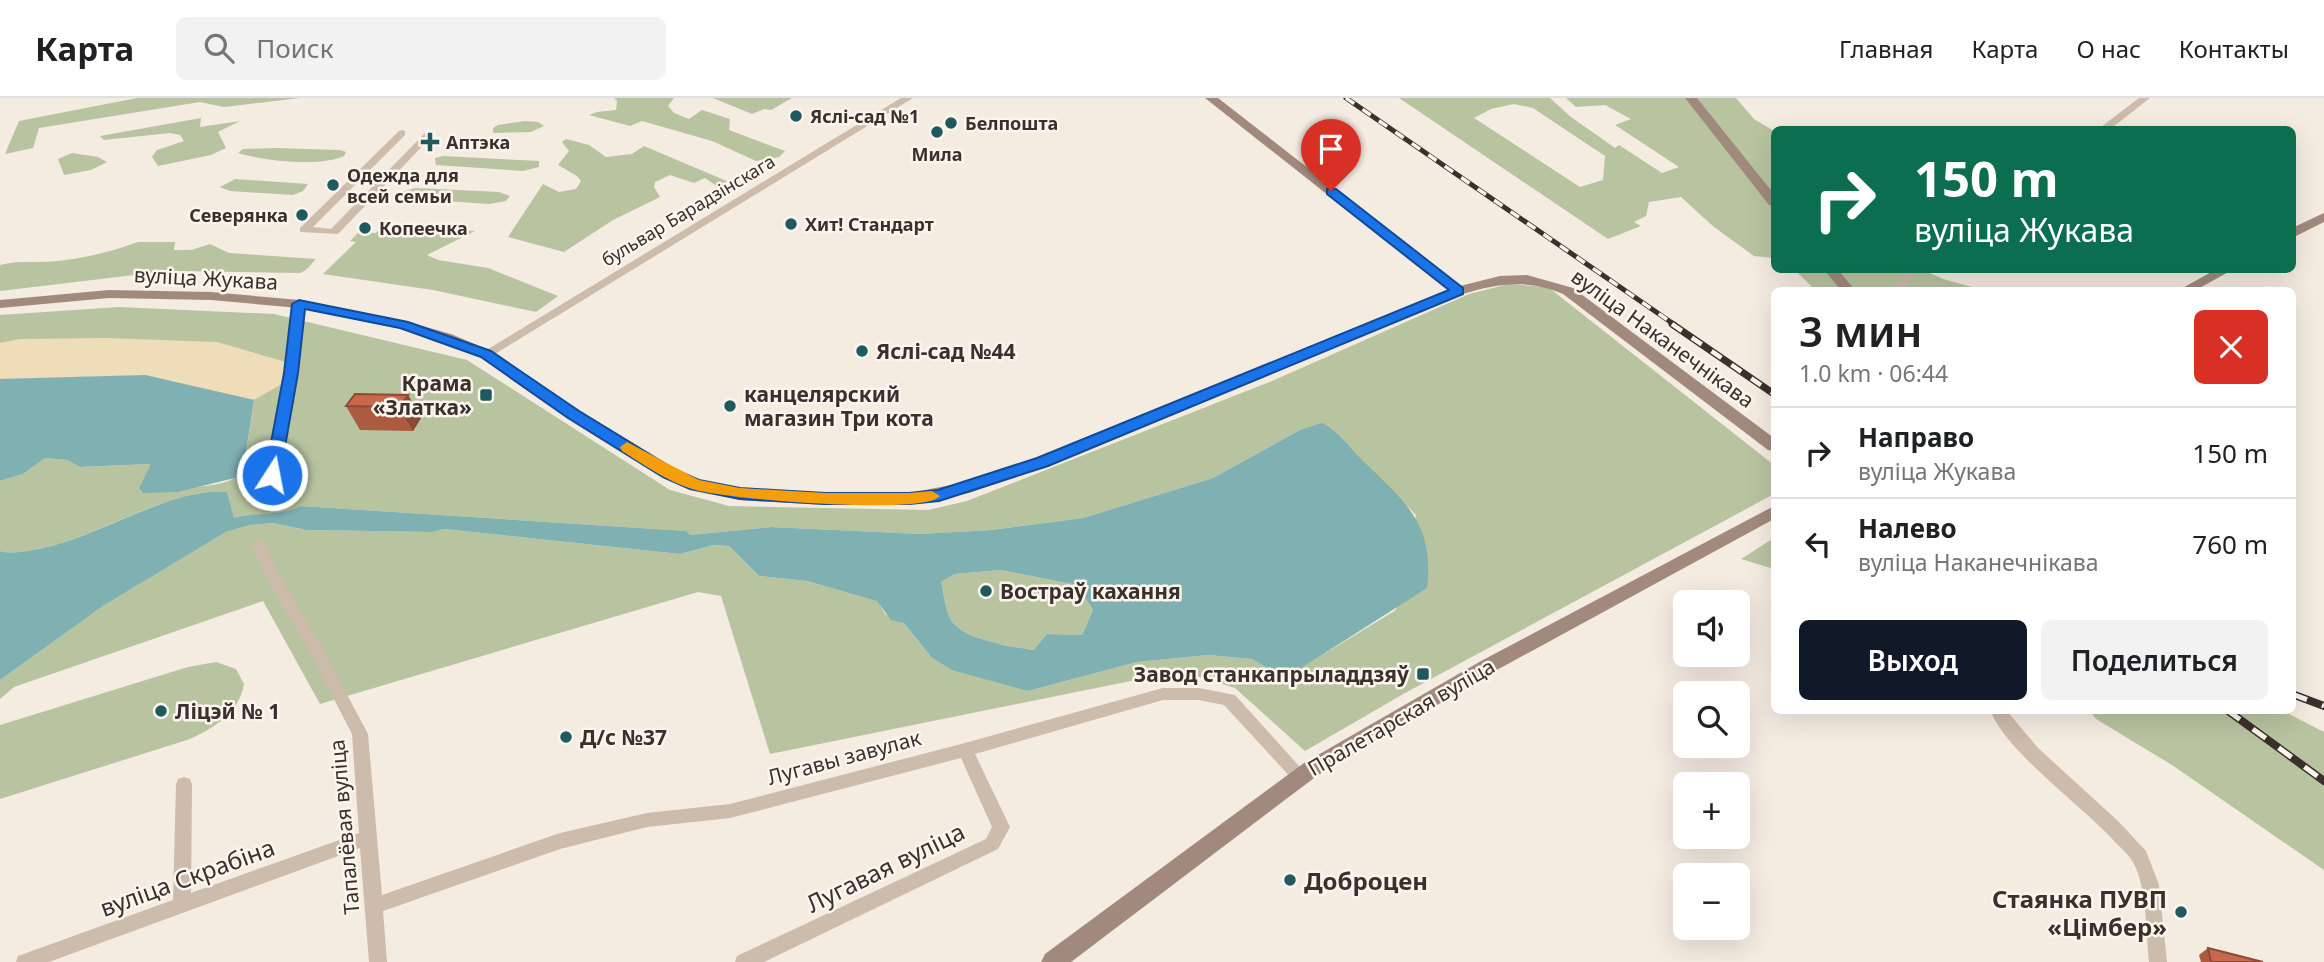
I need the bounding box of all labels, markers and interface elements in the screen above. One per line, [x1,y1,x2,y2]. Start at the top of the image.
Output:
search box [176,17,666,80]
text: Карта [35,26,134,71]
icon: search [200,29,238,67]
text: Поиск [256,30,333,66]
text: Главная [1839,32,1933,65]
text: Карта [1971,32,2038,65]
text: О нас [2076,32,2141,65]
text: Контакты [2179,32,2289,65]
place label: Яслі-сад №1 [810,104,919,128]
marker: Яслі-сад №1 [788,108,804,124]
place label: Белпошта [965,111,1058,135]
marker: Белпошта [943,115,959,131]
pin [1301,119,1361,191]
marker: Мила [929,124,945,140]
place label: Аптэка [446,130,510,154]
icon: arrive [1312,130,1350,168]
marker: Аптэка [420,132,440,152]
place label: Мила [911,142,963,166]
text: 150 m [1914,145,2059,211]
street label: бульвар Барадзінскага [597,149,779,271]
icon: right [1799,154,1890,245]
place label: Одежда для всей семьи [347,163,459,208]
marker: Одежда для всей семьи [325,177,341,193]
place label: Северянка [189,203,288,227]
marker: Северянка [294,207,310,223]
text: вуліца Жукава [1914,208,2134,251]
place label: Хит! Стандарт [805,212,934,236]
place label: Копеечка [379,216,468,240]
marker: Хит! Стандарт [783,216,799,232]
marker: Копеечка [357,220,373,236]
street label: вуліца Жукава [133,260,279,296]
street label: вуліца Наканечнікава [1566,262,1760,414]
text: 3 мин [1799,302,1922,359]
button: close [2194,310,2268,384]
place label: Яслі-сад №44 [876,337,1016,365]
marker: Яслі-сад №44 [854,343,870,359]
text: 1.0 km · 06:44 [1799,357,1948,389]
place label: Крама «Златка» [373,369,472,421]
place label: канцелярский магазин Три кота [744,380,934,432]
marker: Крама «Златка» [478,387,494,403]
marker: канцелярский магазин Три кота [722,398,738,414]
text: Направо [1858,419,1974,455]
icon: right [1799,434,1837,472]
text: 150 m [2192,435,2268,471]
position arrow [235,438,309,512]
text: вуліца Жукава [1858,455,2016,487]
text: Налево [1858,510,1957,546]
icon: left [1799,525,1837,563]
text: 760 m [2192,526,2268,562]
text: вуліца Наканечнікава [1858,546,2098,578]
place label: Востраў кахання [1000,577,1181,605]
marker: Востраў кахання [978,583,994,599]
map controls [1673,590,1750,940]
button: sound [1673,590,1750,667]
button: Выход [1799,620,2027,700]
button: Поделиться [2041,620,2268,700]
street label: Пралетарская вуліца [1302,652,1500,782]
place label: Завод станкапрыладдзяў [1134,660,1409,688]
marker: Завод станкапрыладдзяў [1415,666,1431,682]
button: search [1673,681,1750,758]
place label: Ліцэй № 1 [175,697,280,725]
marker: Ліцэй № 1 [153,703,169,719]
place label: Д/с №37 [580,723,667,751]
street label: Лугавы завулак [764,723,924,791]
marker: Д/с №37 [558,729,574,745]
street label: Тапалёвая вуліца [322,738,366,916]
button: + [1673,772,1750,849]
street label: Лугавая вуліца [800,814,970,920]
street label: вуліца Скрабіна [95,830,279,924]
button: − [1673,863,1750,940]
place label: Доброцен [1304,864,1428,897]
marker: Доброцен [1282,872,1298,888]
place label: Стаянка ПУВП «Цімбер» [1992,882,2167,943]
marker: Стаянка ПУВП «Цімбер» [2173,904,2189,920]

